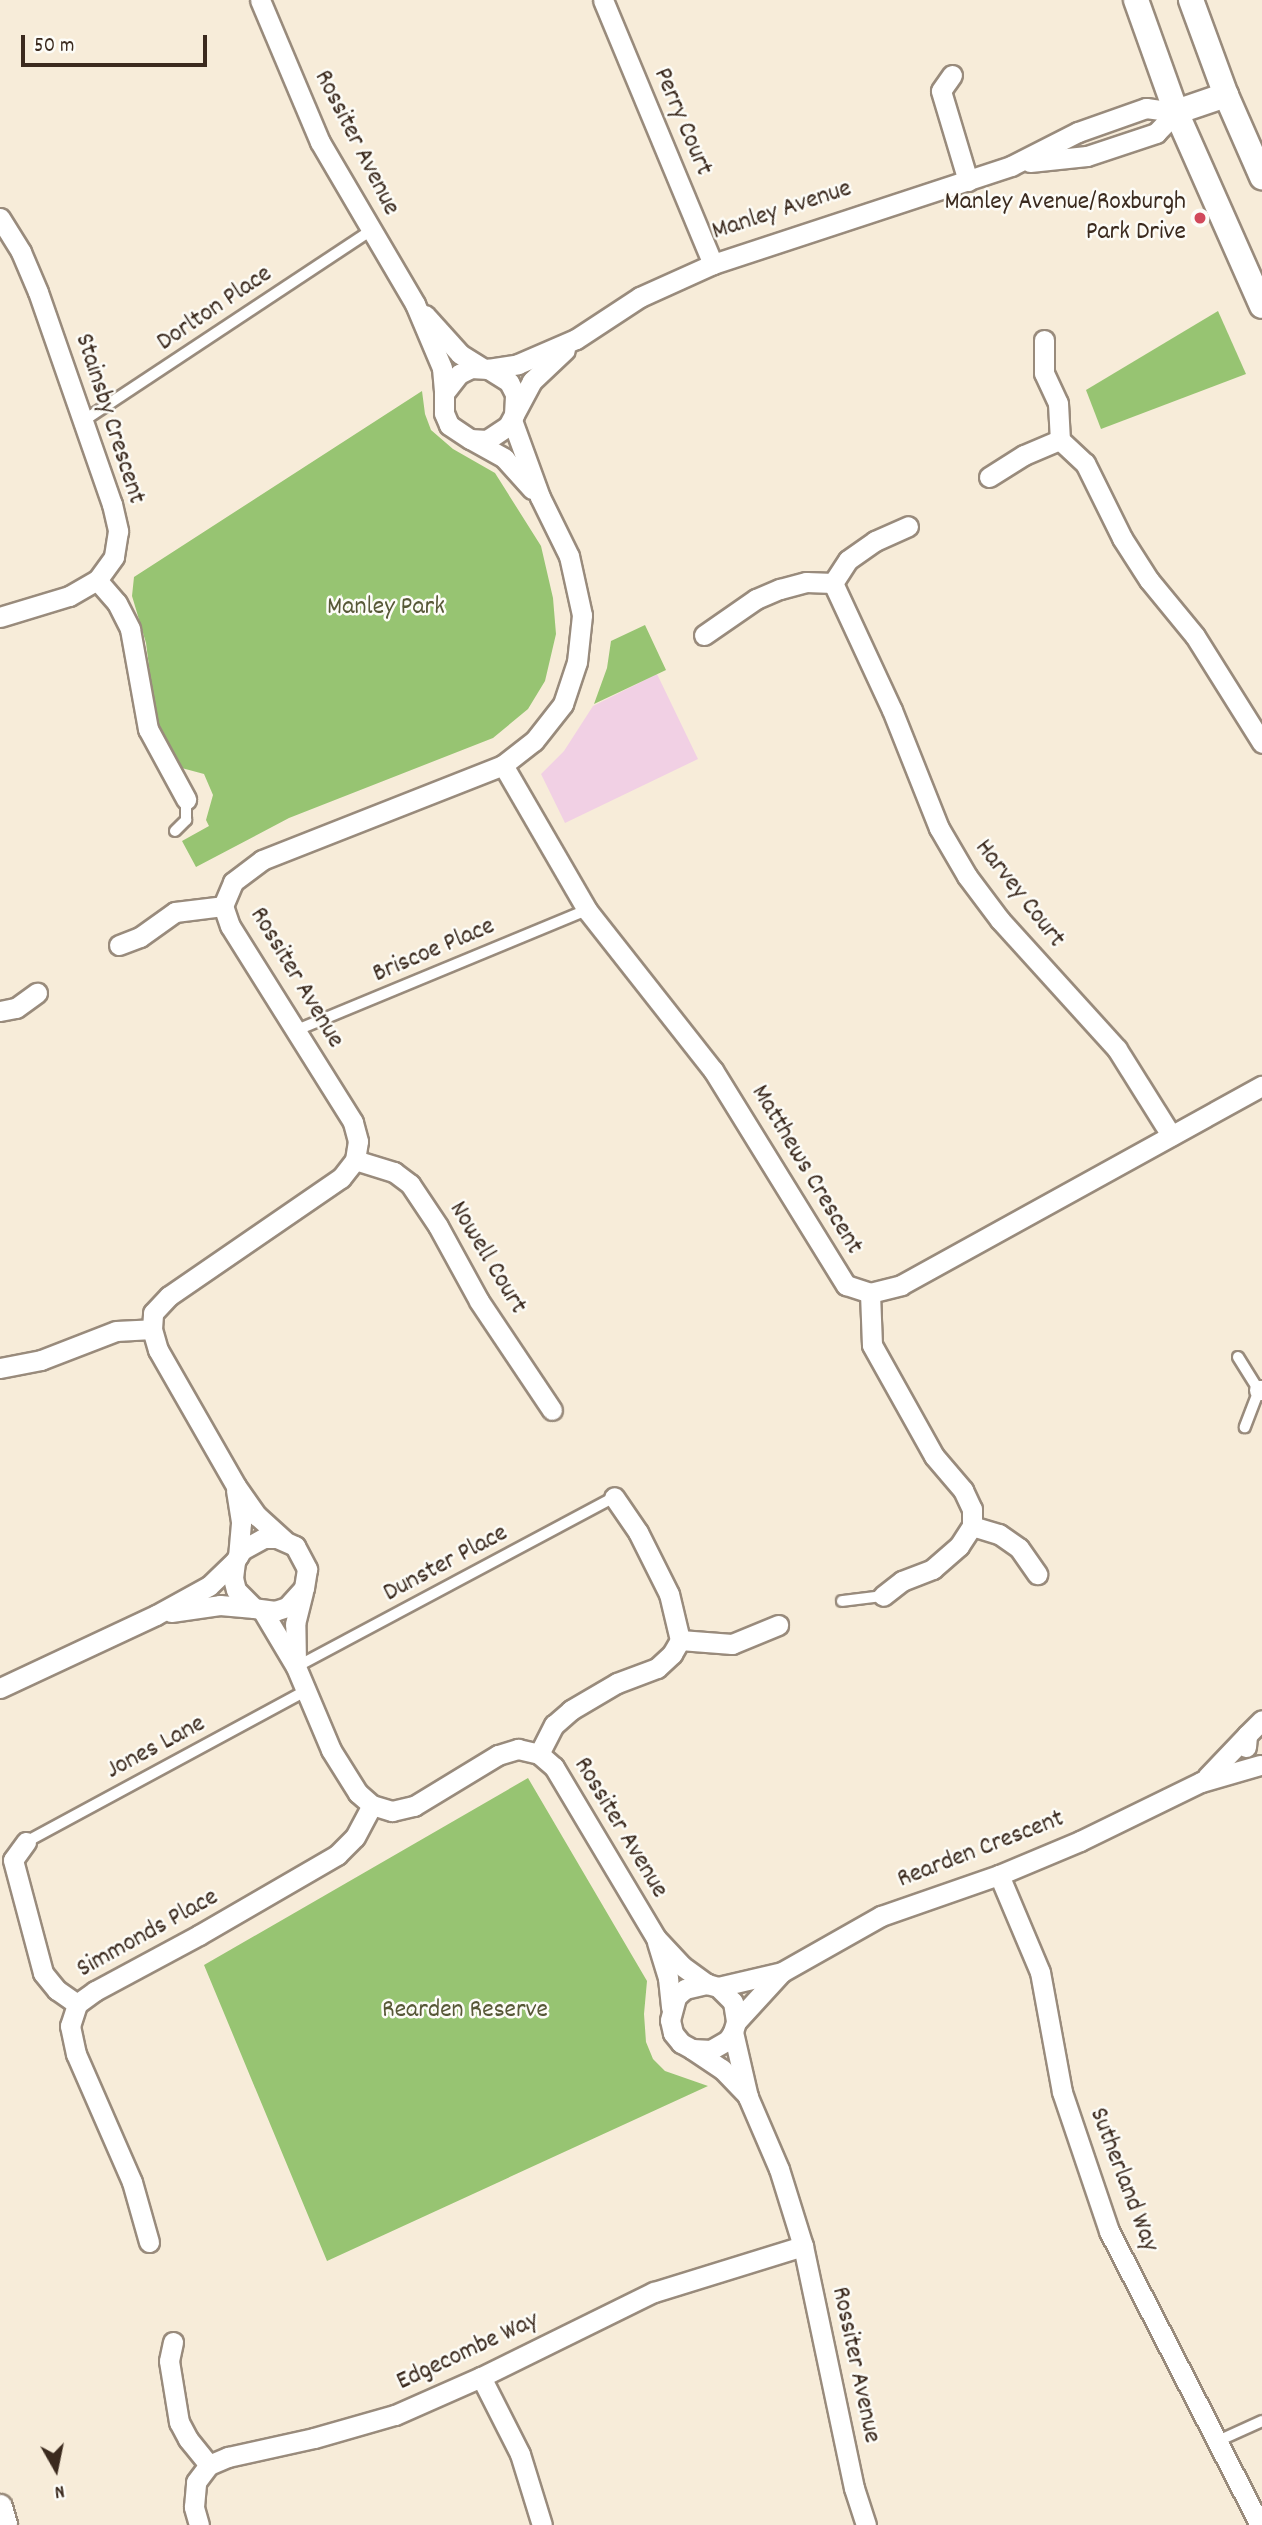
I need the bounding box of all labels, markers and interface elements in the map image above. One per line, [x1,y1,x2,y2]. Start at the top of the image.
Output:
scale bar [24,21,210,65]
text: 50 m [34,32,74,62]
street label: Perry Court [645,63,719,181]
street label: Rossiter Avenue [306,65,406,221]
street label: Manley Avenue [708,174,856,248]
place label: Manley Avenue/Roxburgh Park Drive [945,187,1186,248]
marker: Manley Avenue/Roxburgh Park Drive [1192,210,1208,226]
street label: Dorlton Place [152,259,278,359]
street label: Stainsby Crescent [67,330,151,508]
park label: Manley Park [327,592,445,624]
street label: Harvey Court [967,834,1071,954]
street label: Rossiter Avenue [242,902,350,1054]
street label: Briscoe Place [368,911,500,991]
street label: Matthews Crescent [743,1080,869,1260]
street label: Nowell Court [441,1196,533,1320]
street label: Dunster Place [379,1518,513,1610]
street label: Jones Lane [101,1709,211,1787]
street label: Rossiter Avenue [566,1752,674,1904]
street label: Rearden Crescent [893,1804,1069,1896]
street label: Simmonds Place [72,1882,224,1986]
park label: Rearden Reserve [382,1995,548,2027]
street label: Sutherland Way [1081,2104,1165,2256]
street label: Rossiter Avenue [823,2284,887,2446]
street label: Edgecombe Way [392,2306,544,2398]
north arrow [21,2434,91,2504]
text: N [53,2476,66,2504]

